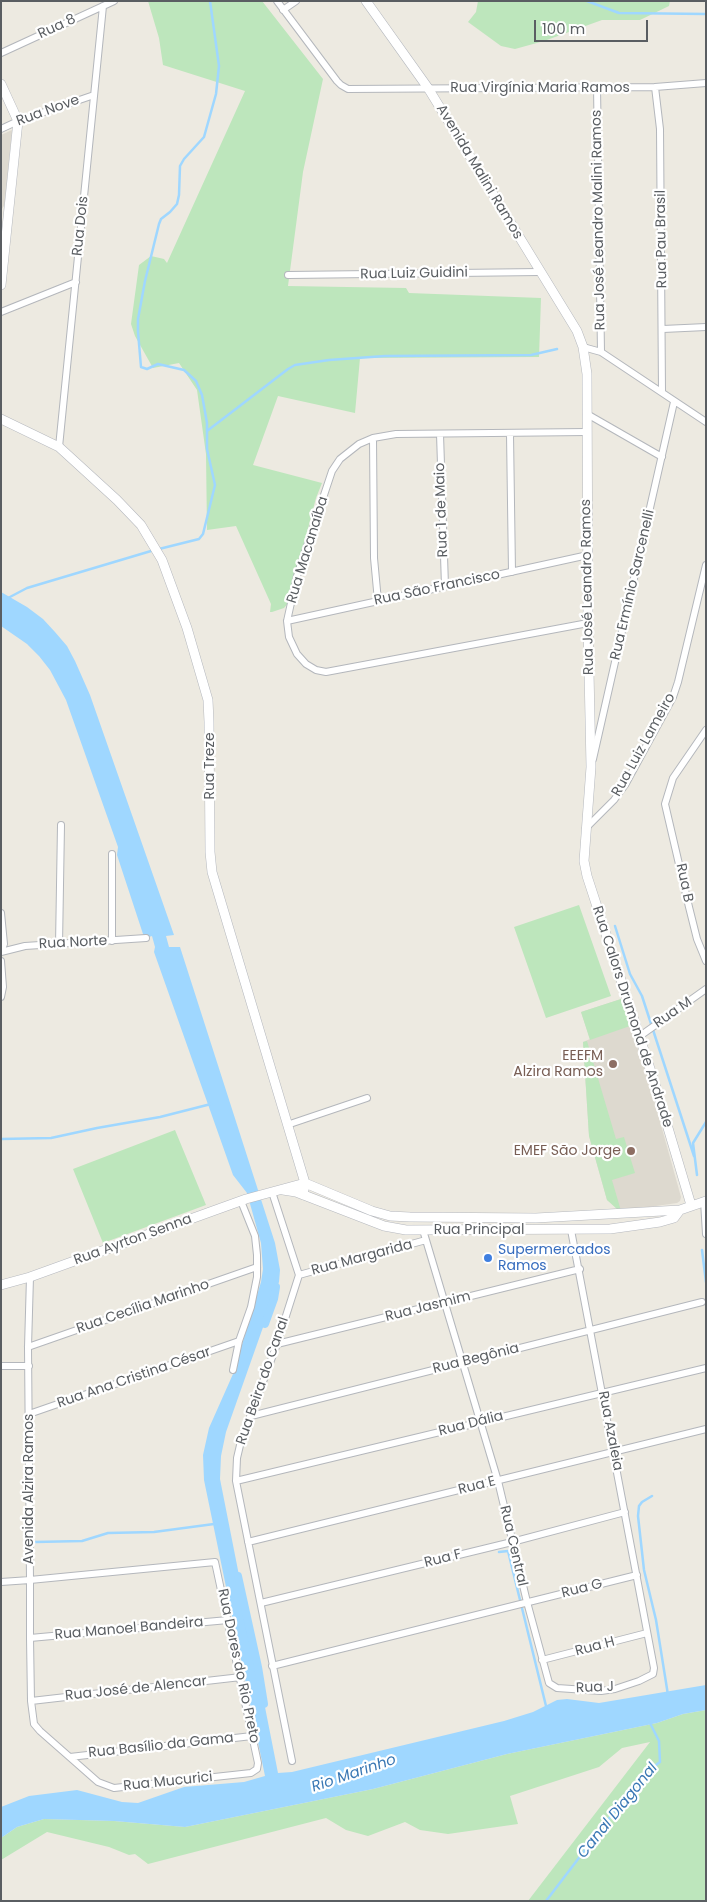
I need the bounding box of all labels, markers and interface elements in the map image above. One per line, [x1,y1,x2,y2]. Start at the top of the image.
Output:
scale bar [537,10,651,42]
street label: Rua 8 [36,11,78,43]
text: 100 m [542,18,585,39]
street label: Rua Virgínia Maria Ramos [450,80,630,96]
street label: Rua Nove [14,92,82,130]
street label: Avenida Malini Ramos [432,102,526,242]
street label: Rua José Leandro Malini Ramos [589,110,609,330]
street label: Rua Pau Brasil [653,190,671,288]
street label: Rua Dois [69,195,93,257]
street label: Rua Luiz Guidini [360,265,468,283]
street label: Rua 1 de Maio [432,462,452,558]
street label: Rua Macanaíba [284,494,332,606]
street label: Rua José Leandro Ramos [578,499,598,675]
street label: Rua Ermínio Sarcenelli [607,508,659,662]
street label: Rua São Francisco [372,566,502,610]
street label: Rua Luiz Lameiro [609,690,679,800]
street label: Rua Treze [202,732,218,800]
street label: Rua B [672,862,696,904]
street label: Rua Calors Drumond de Andrade [588,904,676,1130]
street label: Rua Norte [38,933,108,953]
street label: Rua M [651,994,695,1032]
place label: EEEFM Alzira Ramos [513,1048,603,1080]
marker: EEEFM Alzira Ramos [607,1058,619,1070]
place label: EMEF São Jorge [514,1143,621,1159]
marker: EMEF São Jorge [625,1145,637,1157]
street label: Rua Ayrton Senna [72,1211,194,1269]
street label: Rua Principal [434,1222,524,1238]
street label: Rua Margarida [310,1236,414,1280]
place label: Supermercados Ramos [498,1242,611,1274]
marker: Supermercados Ramos [482,1252,494,1264]
street label: Rua Cecília Marinho [74,1276,212,1338]
street label: Rua Jasmim [384,1288,472,1326]
street label: Rua Beira do Canal [233,1315,293,1447]
street label: Rua Begônia [431,1340,521,1378]
street label: Rua Ana Cristina César [55,1344,213,1412]
street label: Rua Azaleia [594,1390,626,1472]
street label: Rua Dália [437,1408,505,1440]
street label: Avenida Alzira Ramos [21,1414,37,1564]
street label: Rua E [457,1473,497,1499]
street label: Rua Central [496,1504,530,1588]
street label: Rua F [423,1546,463,1572]
street label: Rua G [560,1576,604,1602]
street label: Rua Dores do Rio Preto [213,1587,263,1745]
street label: Rua Manoel Bandeira [54,1614,204,1644]
street label: Rua H [573,1634,617,1660]
street label: Rua José de Alencar [64,1673,208,1705]
street label: Rua J [576,1679,614,1697]
street label: Rua Basílio da Gama [88,1730,234,1762]
water label: Rio Marinho [309,1751,399,1797]
water label: Canal Diagonal [574,1760,662,1862]
street label: Rua Mucurici [122,1769,214,1795]

